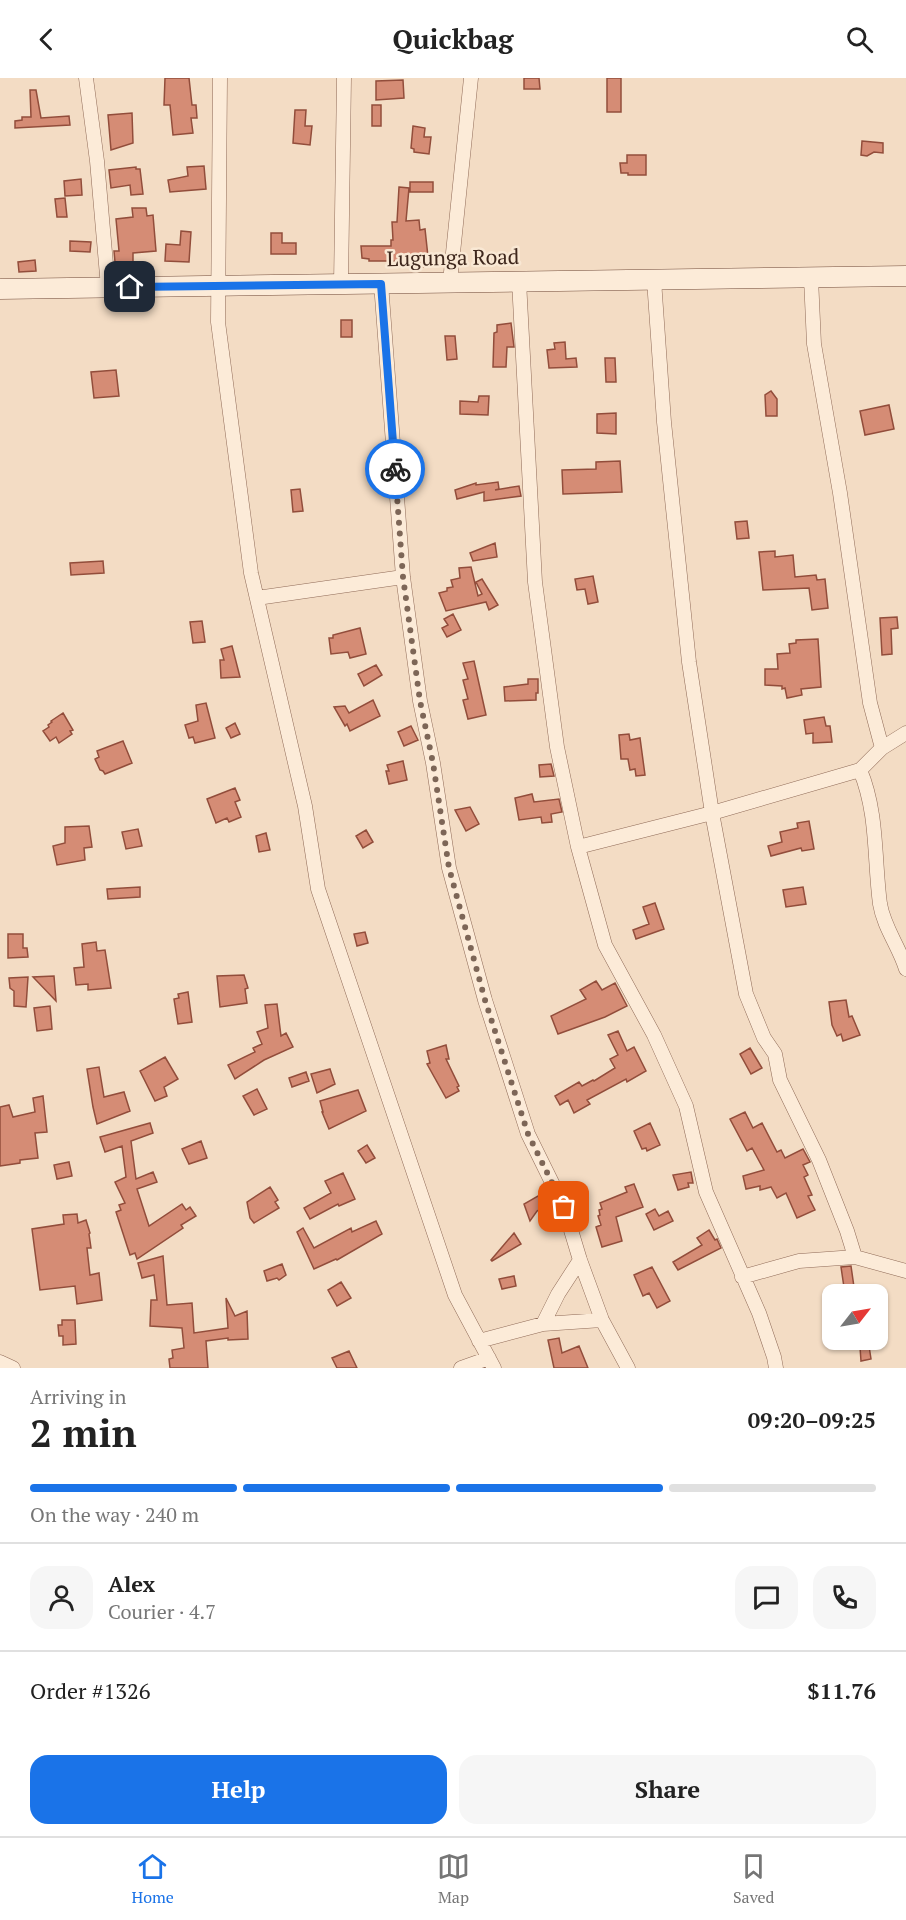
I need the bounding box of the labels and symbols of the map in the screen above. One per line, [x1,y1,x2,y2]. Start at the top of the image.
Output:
street label: Lugunga Road [386,242,520,272]
pin [104,261,155,312]
courier [365,439,425,499]
pin [538,1181,589,1232]
north arrow [822,1284,888,1350]

